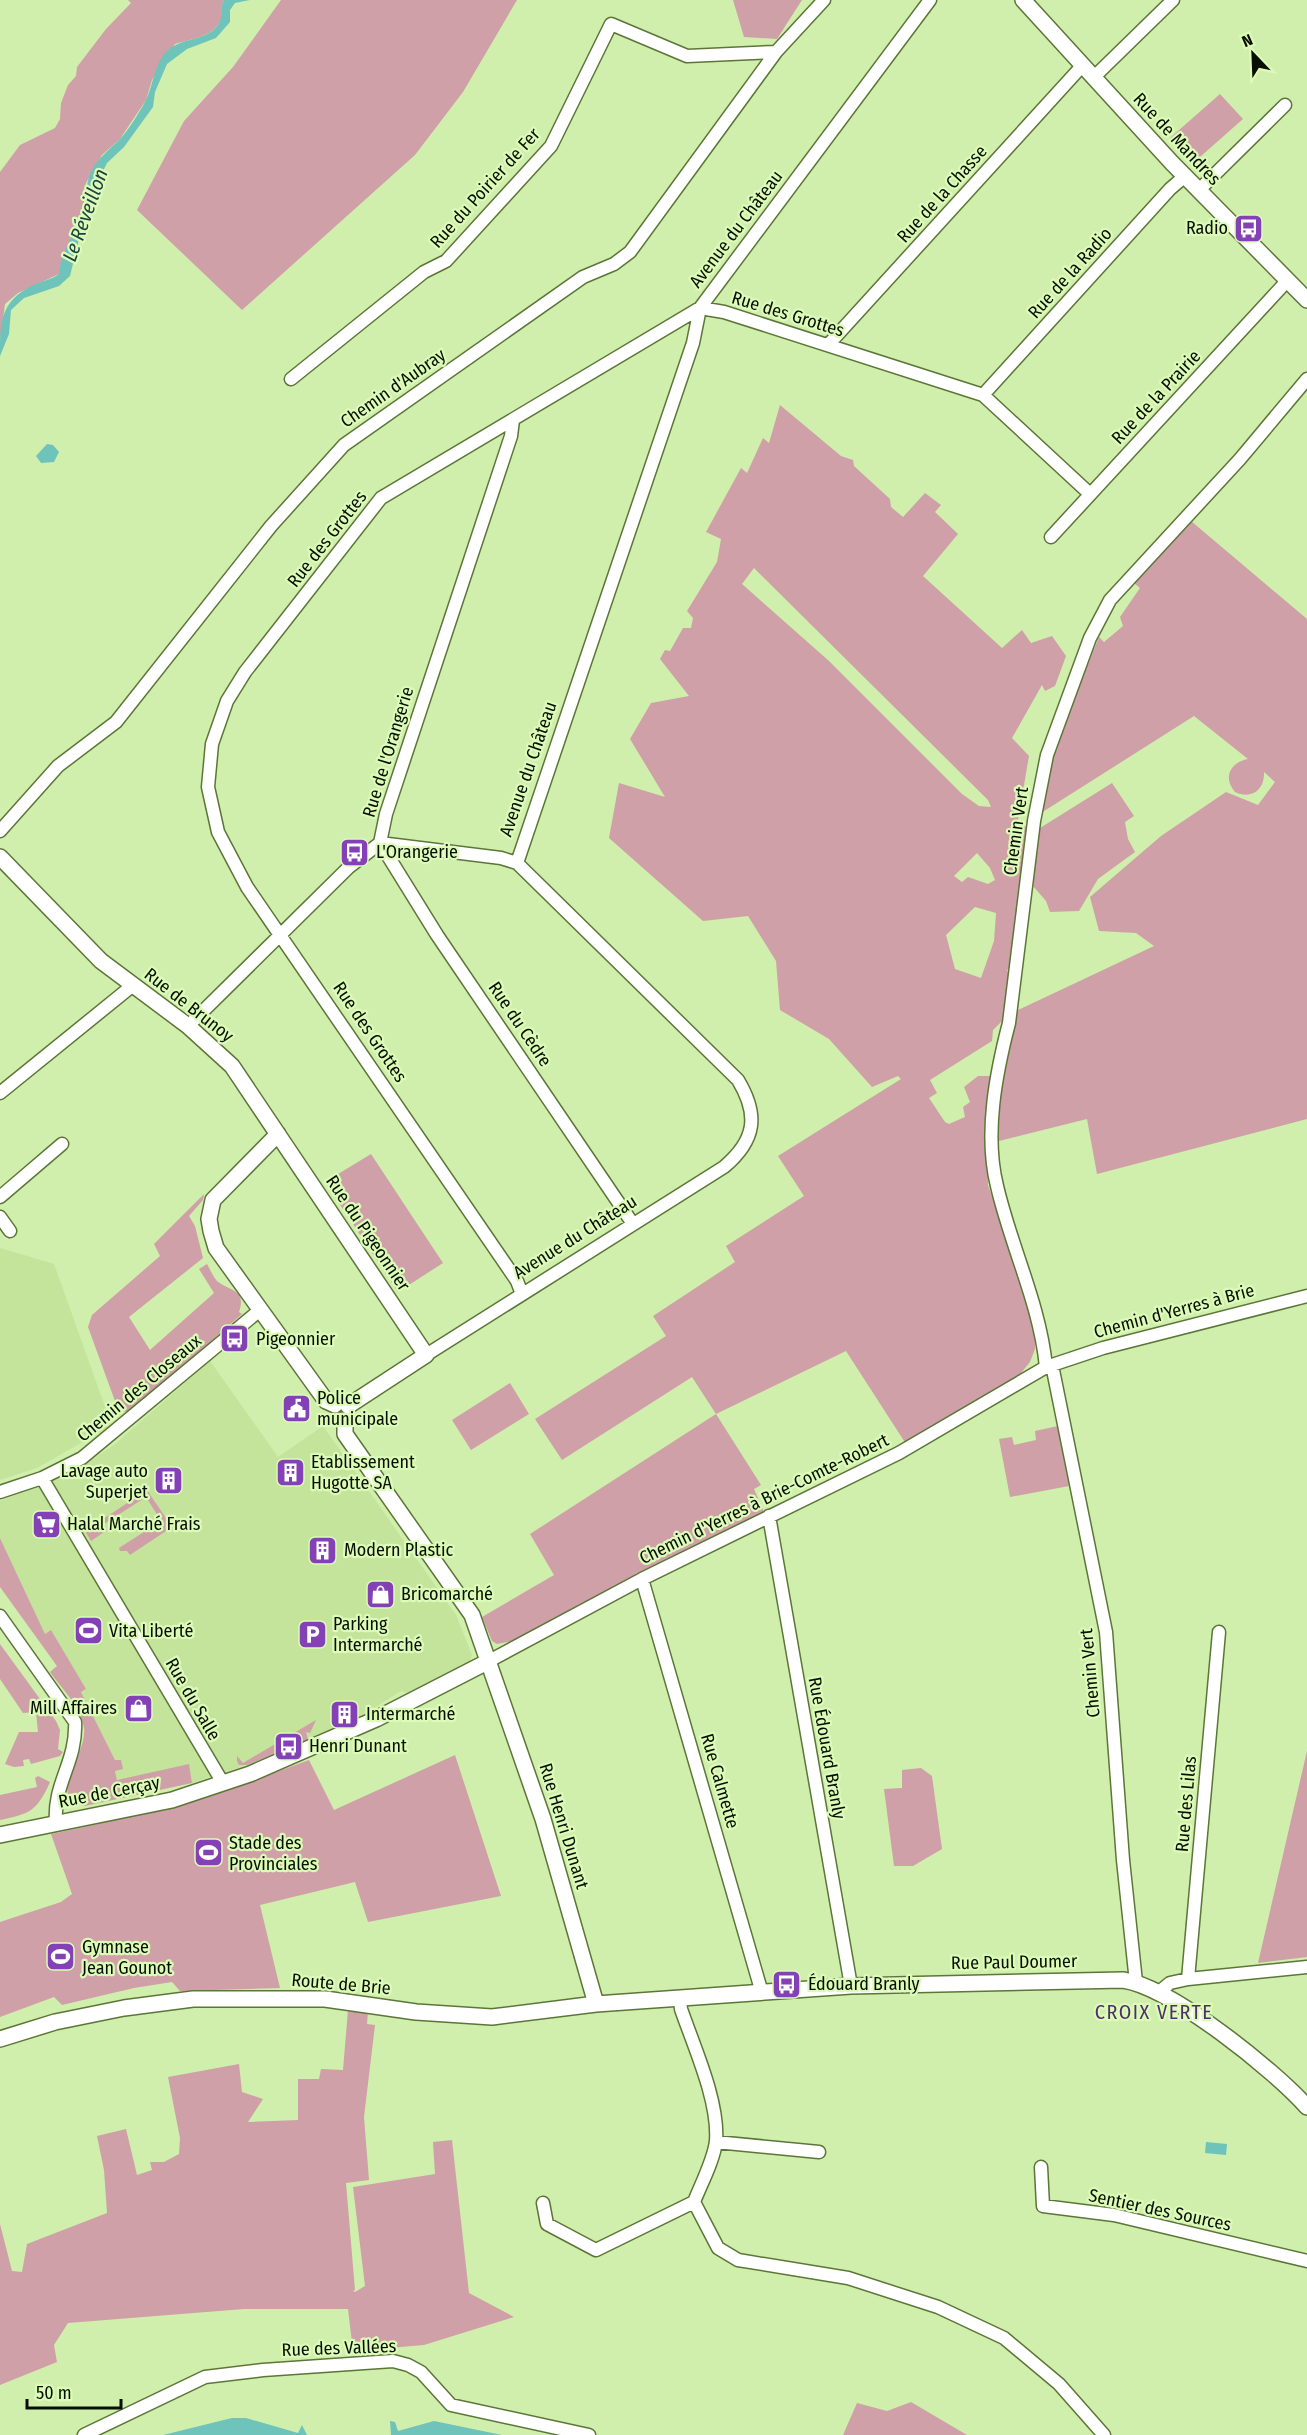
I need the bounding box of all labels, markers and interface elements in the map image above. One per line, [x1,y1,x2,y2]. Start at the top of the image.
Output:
north arrow [1223,24,1283,84]
text: N [1239,30,1255,51]
street label: Rue de Mandres [1129,88,1226,190]
street label: Rue du Poirier de Fer [425,123,545,253]
street label: Rue de la Chasse [892,140,992,247]
water label: Le Réveillon [57,165,113,265]
street label: Avenue du Château [685,166,787,292]
bus stop icon: Radio [1233,212,1265,244]
place label: Radio [1186,217,1228,239]
street label: Rue de la Radio [1023,223,1117,323]
street label: Rue des Grottes [729,286,847,342]
street label: Chemin d'Aubray [336,344,450,432]
street label: Rue de la Prairie [1107,345,1205,449]
street label: Rue des Grottes [282,486,372,592]
street label: Rue de l'Orangerie [358,684,418,820]
street label: Avenue du Château [495,699,561,839]
street label: Chemin Vert [999,785,1033,877]
bus stop icon: L'Orangerie [339,836,371,868]
place label: L'Orangerie [376,841,458,863]
street label: Rue de Brunoy [140,963,238,1047]
street label: Rue du Cèdre [484,977,556,1071]
street label: Rue des Grottes [328,978,412,1087]
street label: Rue du Pigeonnier [321,1171,415,1296]
street label: Avenue du Château [509,1190,641,1284]
street label: Chemin d'Yerres à Brie [1091,1279,1257,1343]
bus stop icon: Pigeonnier [219,1323,251,1355]
place label: Pigeonnier [256,1328,336,1350]
street label: Chemin des Closeaux [72,1330,206,1446]
place label: Police municipale [317,1387,398,1430]
public building icon: Police municipale [280,1392,312,1424]
street label: Chemin d'Yerres à Brie-Comte-Robert [636,1429,892,1569]
place label: Etablissement Hugotte SA [311,1451,415,1494]
building icon: Etablissement Hugotte SA [274,1456,306,1488]
place label: Lavage auto Superjet [61,1460,148,1503]
building icon: Lavage auto Superjet [153,1465,185,1497]
supermarket icon: Halal Marché Frais [30,1508,62,1540]
place label: Halal Marché Frais [67,1513,201,1535]
building icon: Modern Plastic [307,1534,339,1566]
place label: Modern Plastic [344,1539,454,1561]
shop icon: Bricomarché [364,1578,396,1610]
place label: Bricomarché [401,1583,493,1605]
place label: Parking Intermarché [333,1613,423,1656]
sports icon: Vita Liberté [72,1615,104,1647]
parking icon: Parking Intermarché [296,1618,328,1650]
place label: Vita Liberté [109,1620,193,1642]
street label: Chemin Vert [1075,1627,1105,1718]
street label: Rue du Salle [161,1654,225,1744]
street label: Rue Édouard Branly [804,1675,851,1821]
shop icon: Mill Affaires [122,1692,154,1724]
place label: Mill Affaires [30,1697,117,1719]
building icon: Intermarché [329,1698,361,1730]
place label: Intermarché [366,1703,456,1725]
bus stop icon: Henri Dunant [272,1730,304,1762]
street label: Rue Calmette [696,1731,744,1831]
place label: Henri Dunant [309,1735,407,1757]
street label: Rue des Lilas [1171,1755,1201,1853]
street label: Rue Henri Dunant [534,1761,594,1892]
street label: Rue de Cerçay [57,1771,161,1813]
place label: Stade des Provinciales [229,1832,318,1875]
sports icon: Stade des Provinciales [192,1837,224,1869]
place label: Gymnase Jean Gounot [82,1936,172,1979]
sports icon: Gymnase Jean Gounot [45,1941,77,1973]
street label: Rue Paul Doumer [951,1950,1078,1974]
bus stop icon: Édouard Branly [771,1968,803,2000]
street label: Route de Brie [290,1969,392,1999]
place label: Édouard Branly [808,1972,920,1995]
district label: CROIX VERTE [1095,2000,1213,2024]
street label: Sentier des Sources [1087,2184,1234,2236]
street label: Rue des Vallées [281,2335,397,2361]
scale bar [27,2372,122,2410]
text: 50 m [36,2382,72,2404]

